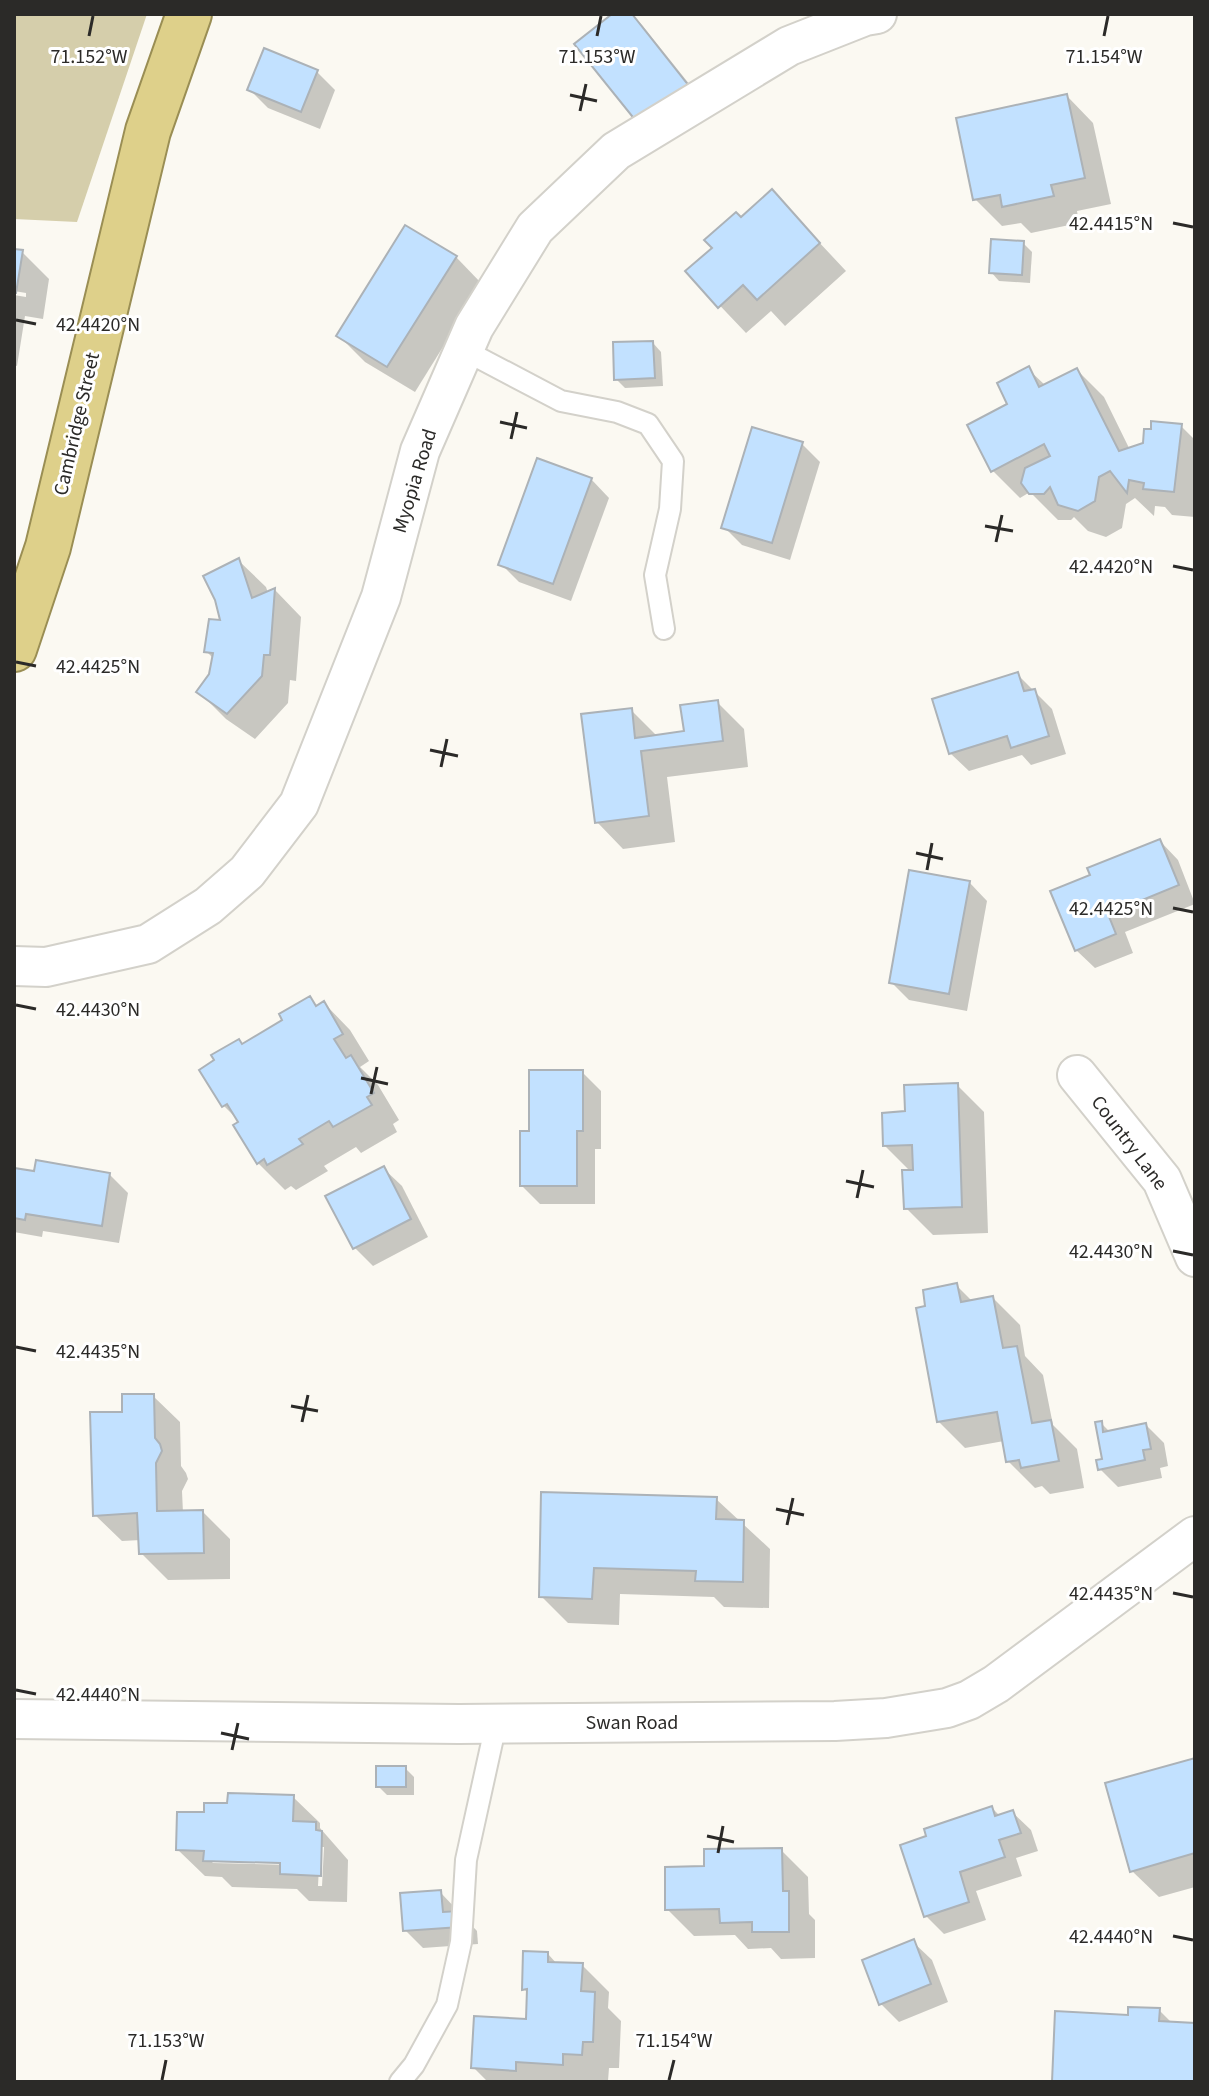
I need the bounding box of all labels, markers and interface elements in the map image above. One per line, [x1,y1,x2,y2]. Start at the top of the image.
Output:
text: 71.152°W [50,43,128,71]
text: 71.153°W [558,43,636,71]
text: 71.154°W [1065,43,1143,71]
text: 42.4415°N [1069,210,1153,238]
text: 42.4420°N [56,311,140,339]
street label: Cambridge Street [47,350,107,498]
street label: Myopia Road [386,425,444,537]
text: 42.4420°N [1069,553,1153,581]
text: 42.4425°N [56,653,140,681]
text: 42.4425°N [1069,895,1153,923]
text: 42.4430°N [56,996,140,1024]
street label: Country Lane [1084,1090,1174,1196]
text: 42.4430°N [1069,1238,1153,1266]
text: 42.4435°N [56,1338,140,1366]
text: 42.4435°N [1069,1580,1153,1608]
text: 42.4440°N [56,1681,140,1709]
street label: Swan Road [586,1709,678,1737]
text: 42.4440°N [1069,1923,1153,1951]
text: 71.153°W [127,2027,205,2055]
text: 71.154°W [635,2027,713,2055]

